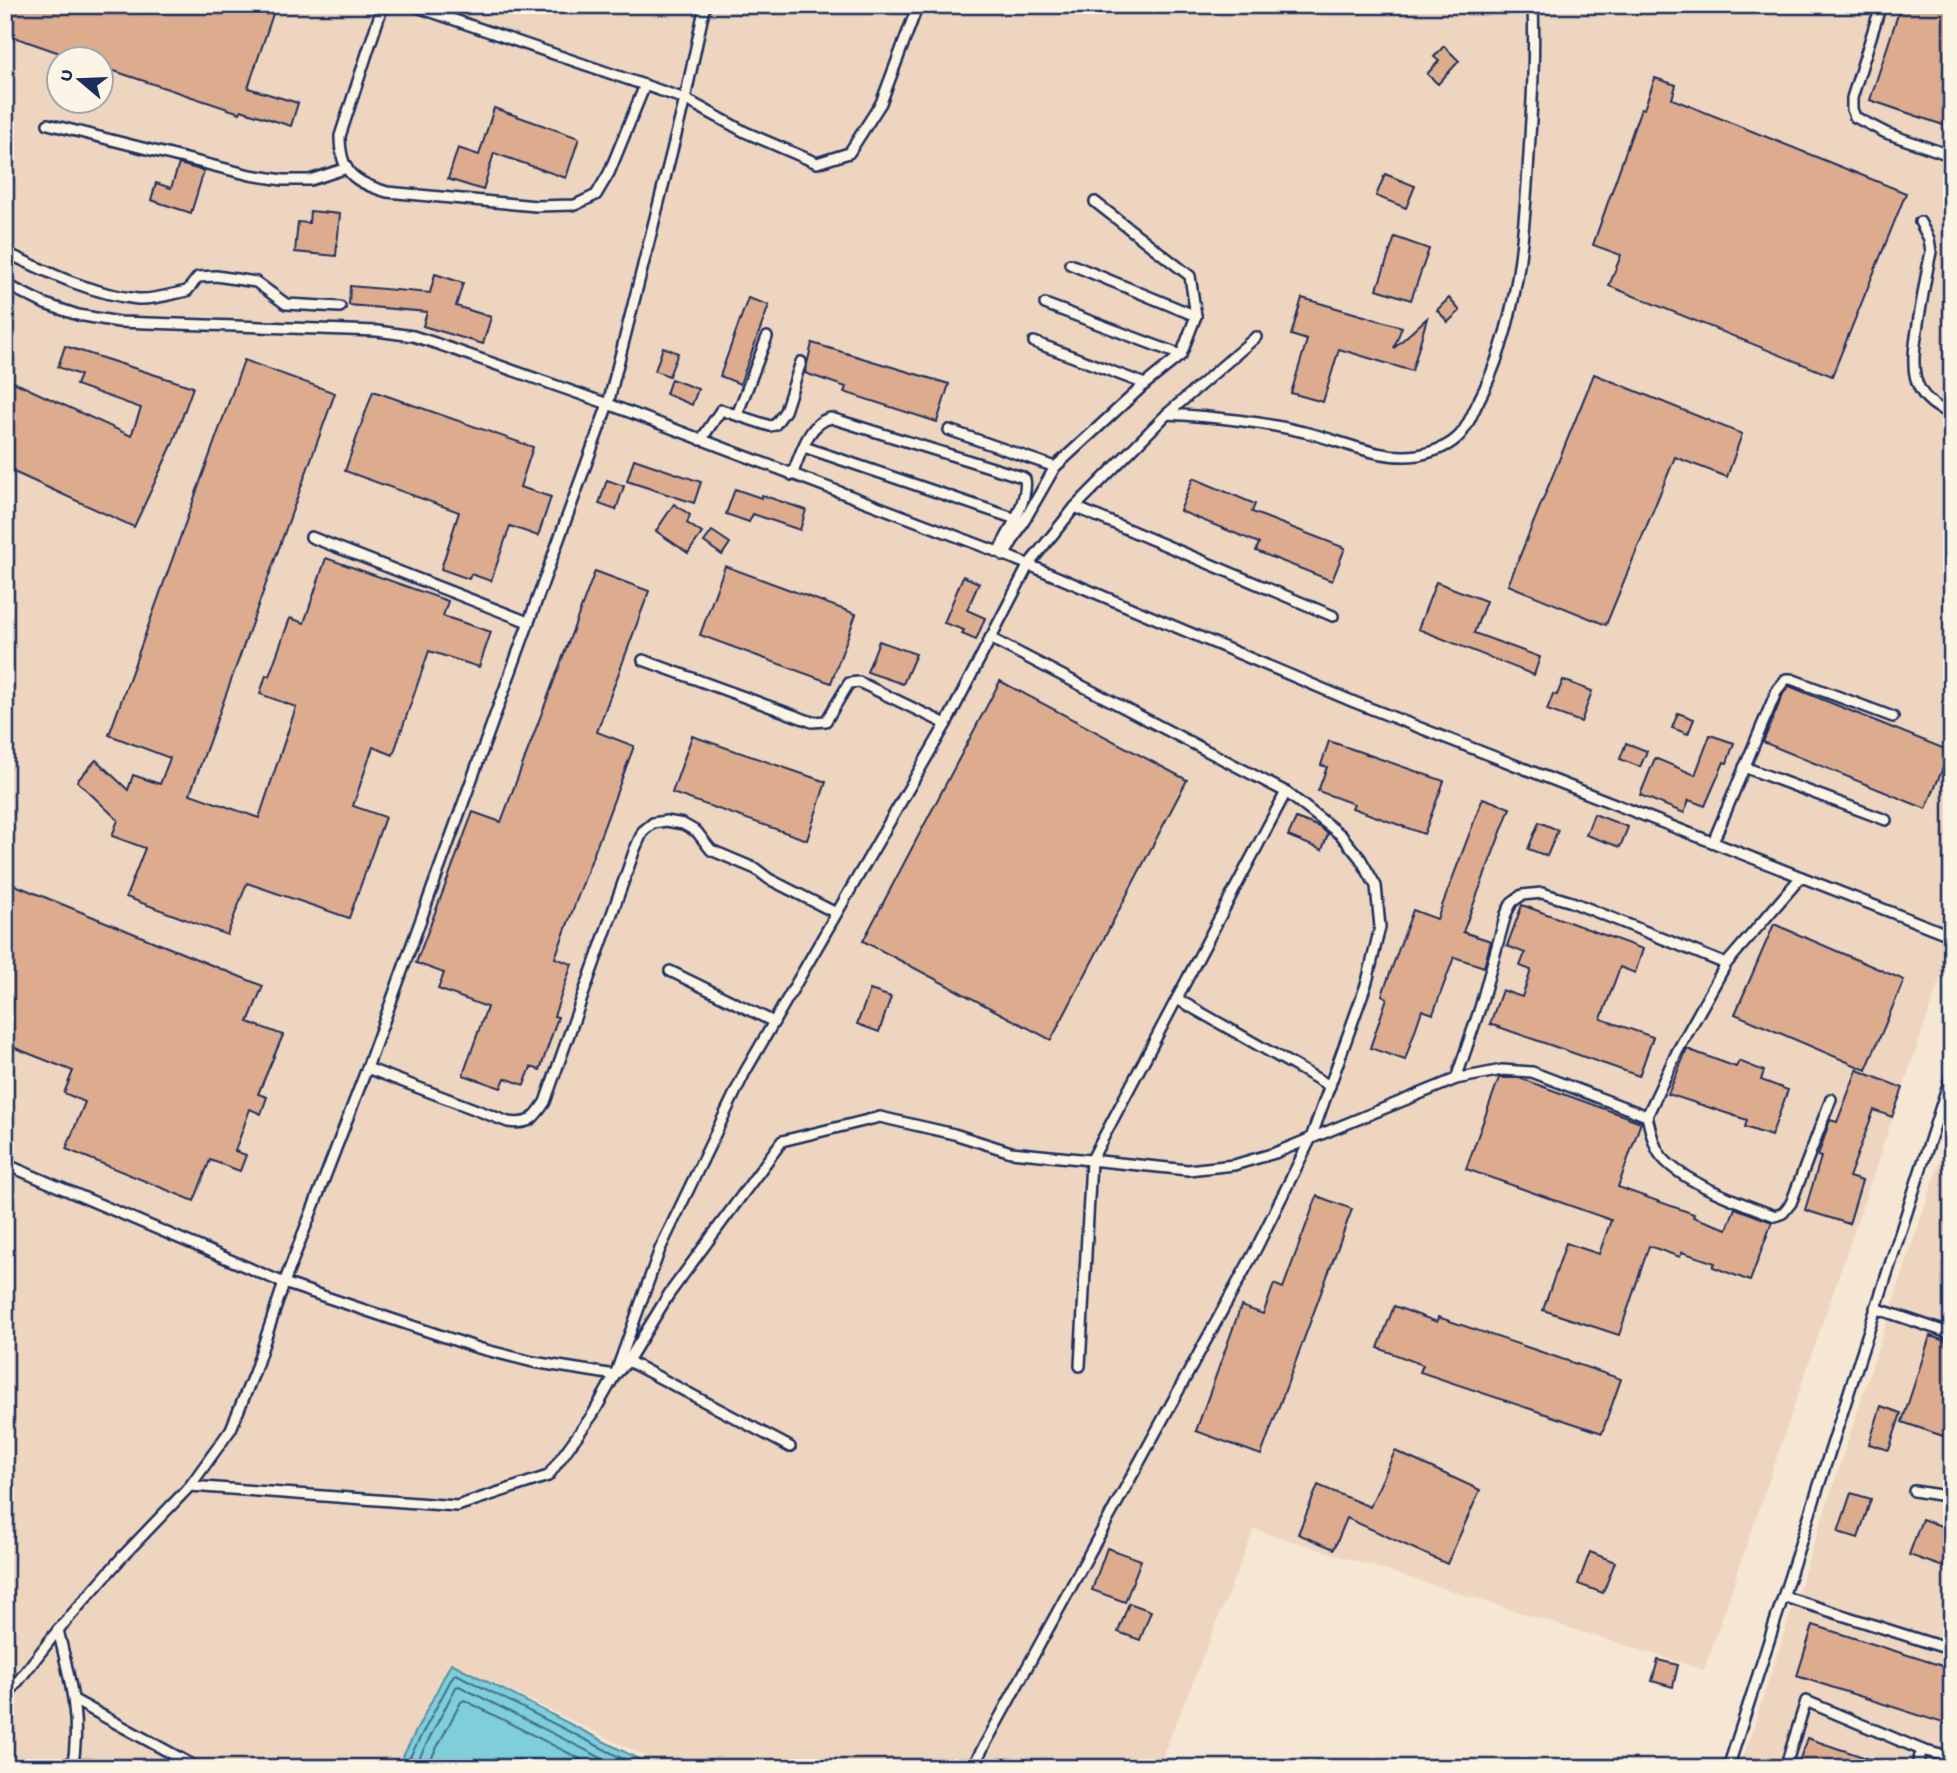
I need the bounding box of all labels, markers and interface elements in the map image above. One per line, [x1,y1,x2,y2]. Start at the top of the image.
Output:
north arrow [46,46,116,116]
text: U [55,67,80,85]

